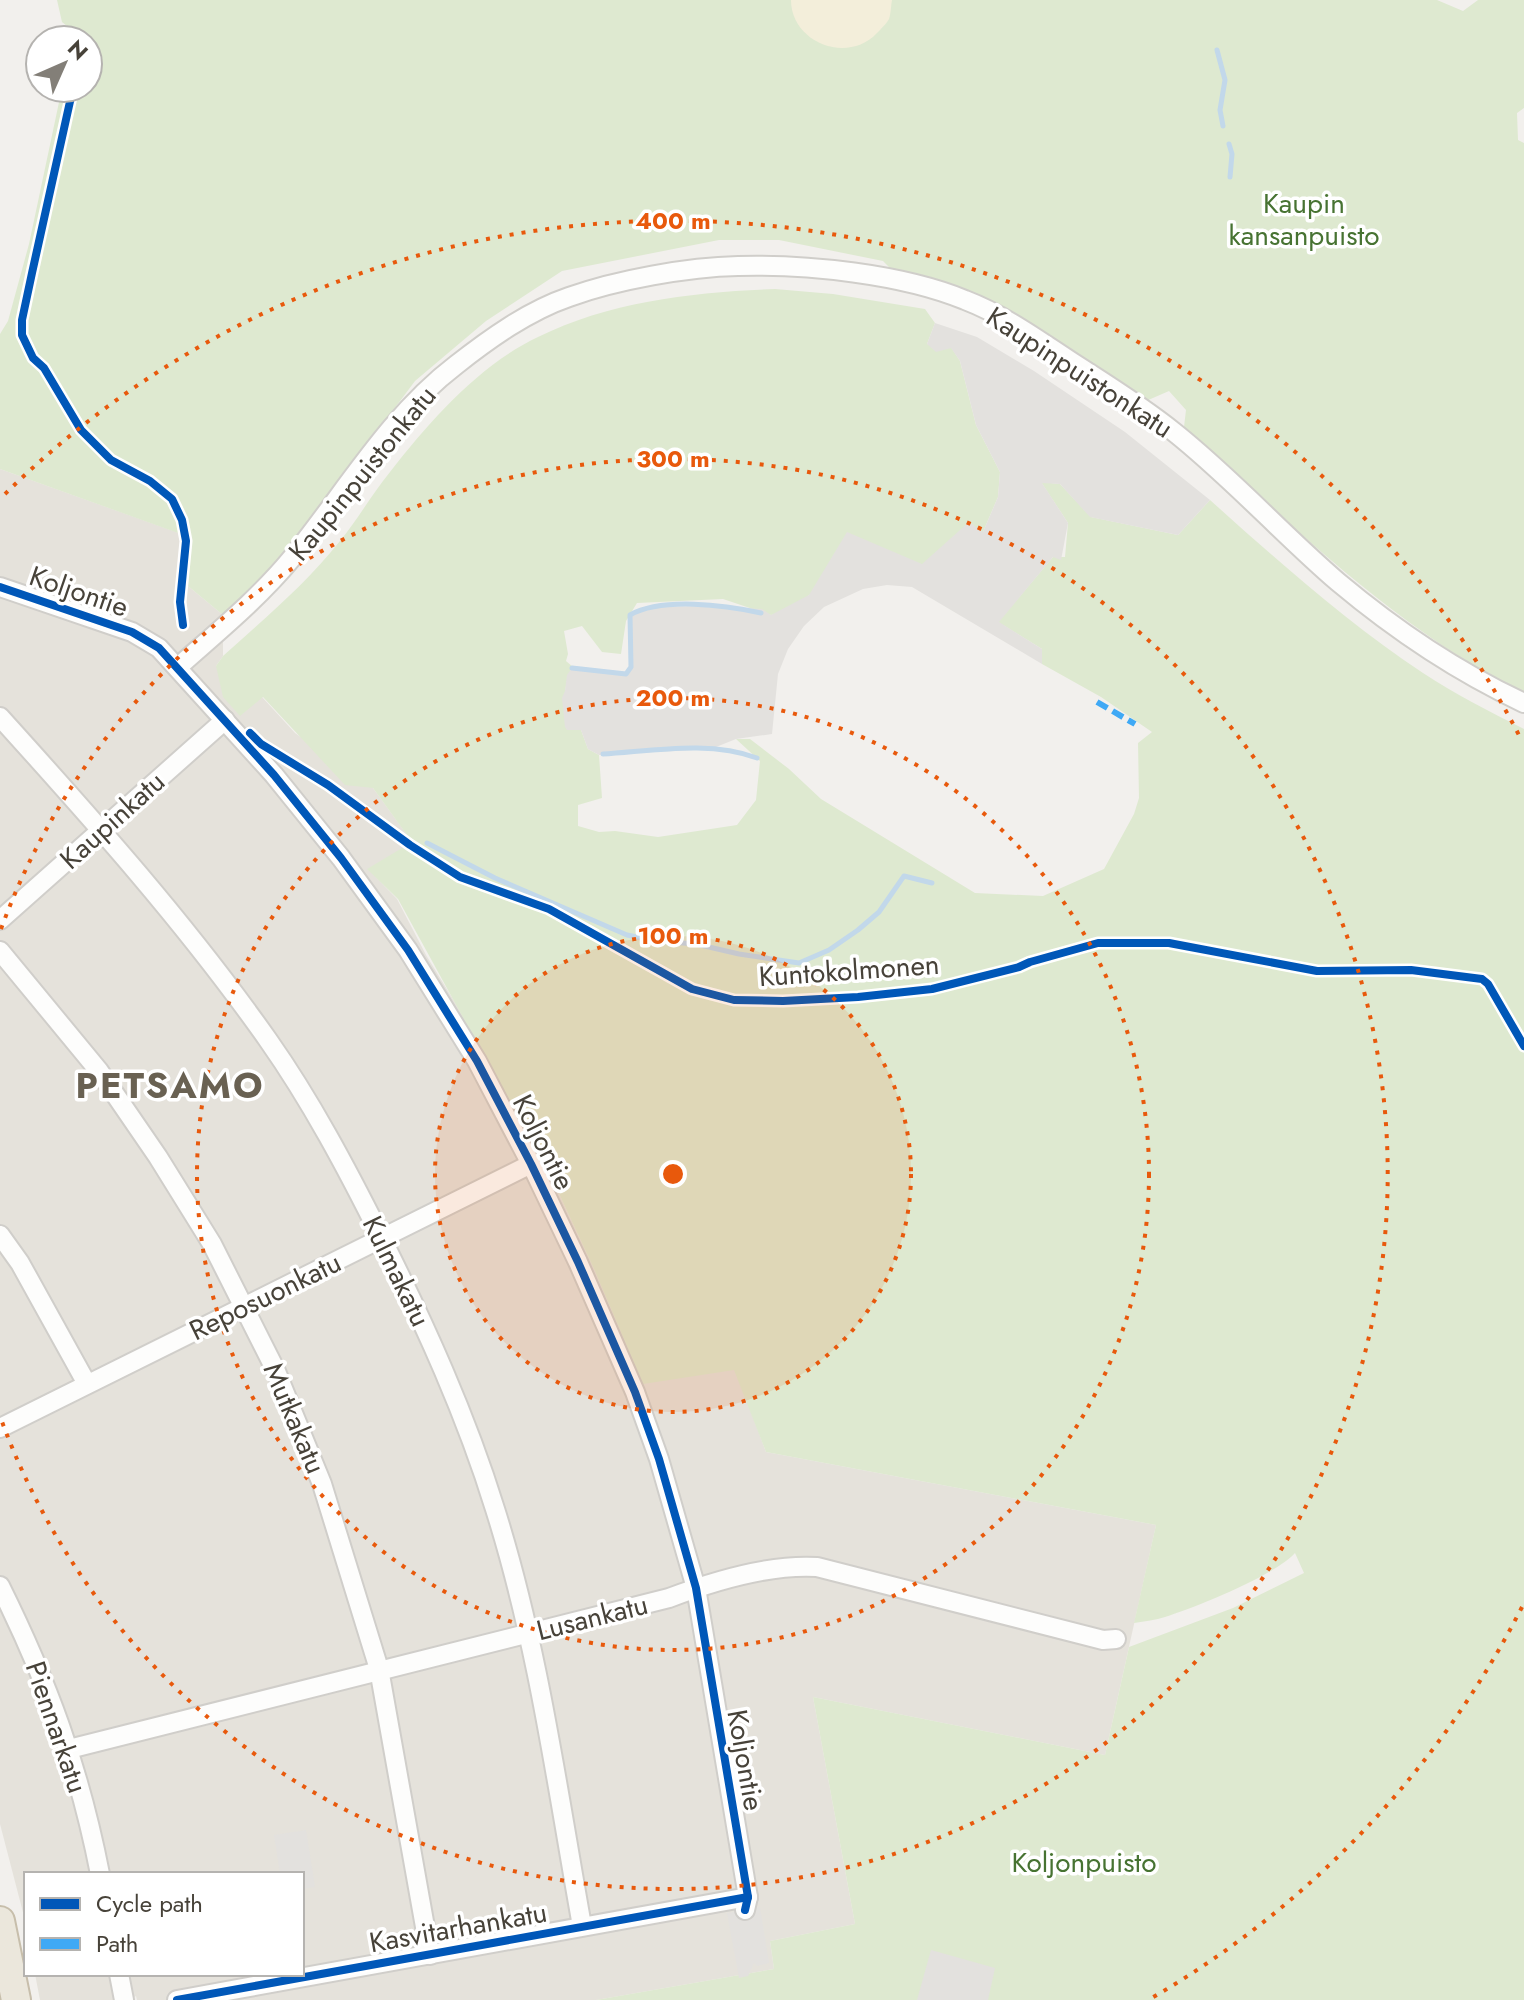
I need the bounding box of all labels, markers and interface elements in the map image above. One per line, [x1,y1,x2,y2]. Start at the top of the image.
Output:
north arrow [24,24,104,104]
text: N [61,32,96,67]
park label: Kaupin kansanpuisto [1228,183,1380,256]
text: 400 m [635,203,711,238]
street label: Kaupinpuistonkatu [978,297,1181,448]
street label: Kaupinpuistonkatu [279,377,446,570]
text: 300 m [636,441,710,476]
street label: Koljontie [24,555,134,627]
text: 200 m [636,680,710,715]
street label: Kaupinkatu [51,762,174,879]
text: 100 m [638,918,708,953]
street label: Kuntokolmonen [757,944,941,997]
district label: PETSAMO [76,1059,264,1111]
street label: Koljontie [502,1087,585,1197]
centre of rings [659,1160,687,1188]
street label: Kulmakatu [352,1209,441,1334]
street label: Reposuonkatu [182,1242,348,1351]
street label: Mutkakatu [253,1356,336,1480]
street label: Lusankatu [532,1584,652,1651]
street label: Piennarkatu [15,1656,98,1798]
street label: Koljontie [716,1706,775,1814]
park label: Koljonpuisto [1012,1842,1156,1883]
legend [24,1872,304,1976]
text: Cycle path [96,1886,203,1921]
street label: Kasvitarhankatu [366,1892,550,1963]
text: Path [96,1926,138,1961]

